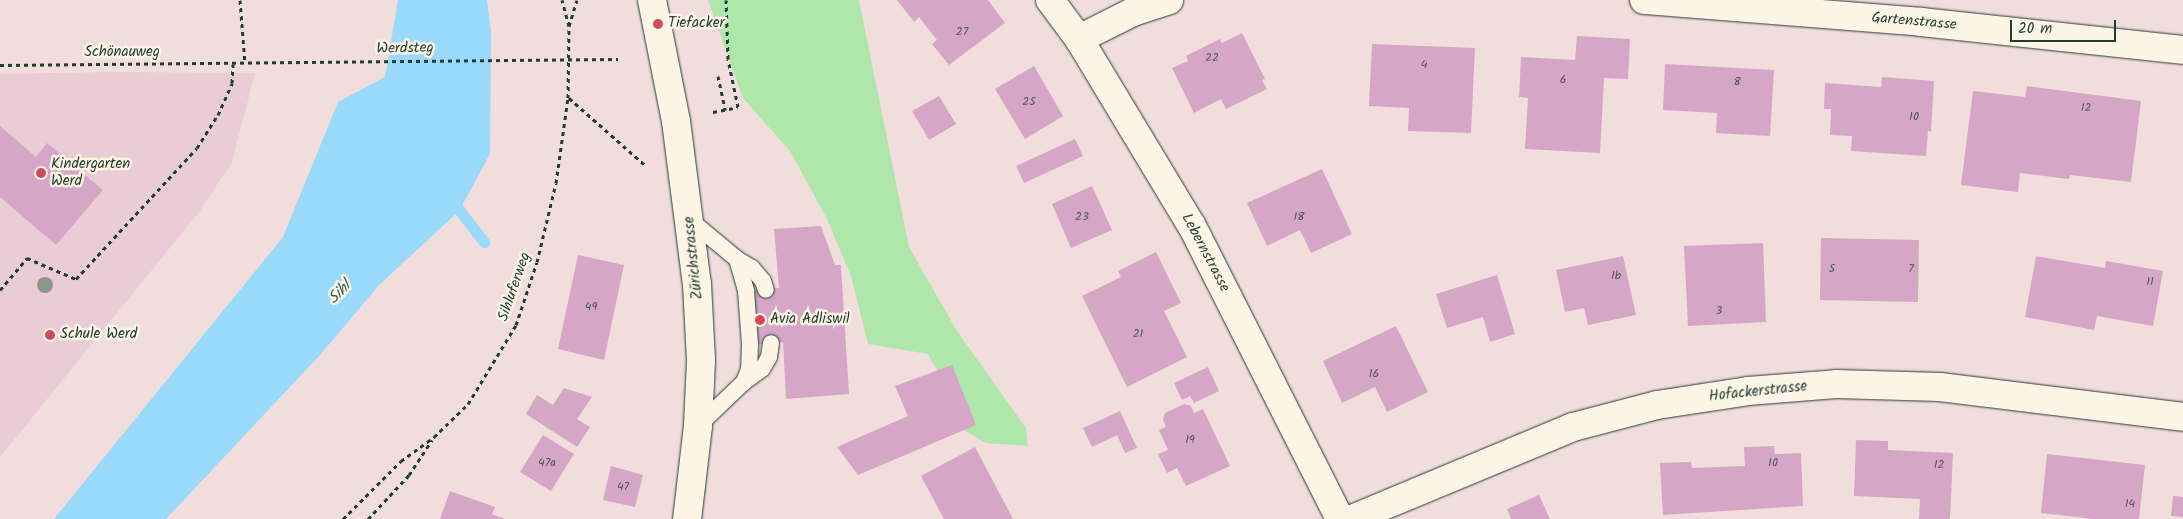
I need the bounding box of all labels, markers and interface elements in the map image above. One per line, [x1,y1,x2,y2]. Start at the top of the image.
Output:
street label: Gartenstrasse [1871,9,1957,35]
scale bar [2013,10,2119,42]
place label: Tiefacker [668,15,724,33]
text: 20 m [2018,17,2052,41]
marker: Tiefacker [652,18,664,30]
house number: 27 [956,25,968,39]
street label: Werdsteg [376,40,434,58]
street label: Schönauweg [84,44,160,62]
house number: 22 [1205,51,1219,65]
house number: 4 [1421,58,1427,72]
house number: 6 [1560,73,1566,87]
house number: 8 [1733,75,1741,89]
house number: 25 [1022,95,1036,109]
house number: 12 [2081,101,2091,115]
house number: 10 [1909,110,1919,124]
place label: Kindergarten Werd [51,155,130,190]
marker: Kindergarten Werd [35,167,47,179]
house number: 23 [1075,210,1089,224]
house number: 18 [1294,210,1304,224]
street label: Lebernstrasse [1177,211,1233,295]
street label: Zürichstrasse [681,216,707,300]
street label: Sihluferweg [495,250,535,324]
house number: 5 [1829,262,1835,276]
house number: 7 [1908,262,1914,276]
house number: 1b [1611,269,1621,283]
house number: 11 [2146,275,2154,289]
water label: Sihl [324,277,356,309]
house number: 49 [585,300,597,314]
house number: 3 [1716,304,1722,318]
place label: Avia Adliswil [770,311,850,329]
marker: Avia Adliswil [754,314,766,326]
place label: Schule Werd [60,326,137,344]
house number: 21 [1133,327,1143,341]
marker: Schule Werd [44,329,56,341]
house number: 16 [1369,367,1379,381]
street label: Hofackerstrasse [1708,378,1808,406]
house number: 19 [1185,433,1195,447]
house number: 47a [538,456,556,470]
house number: 10 [1768,456,1778,470]
house number: 12 [1934,458,1944,472]
house number: 47 [617,480,629,494]
house number: 14 [2125,497,2135,511]

